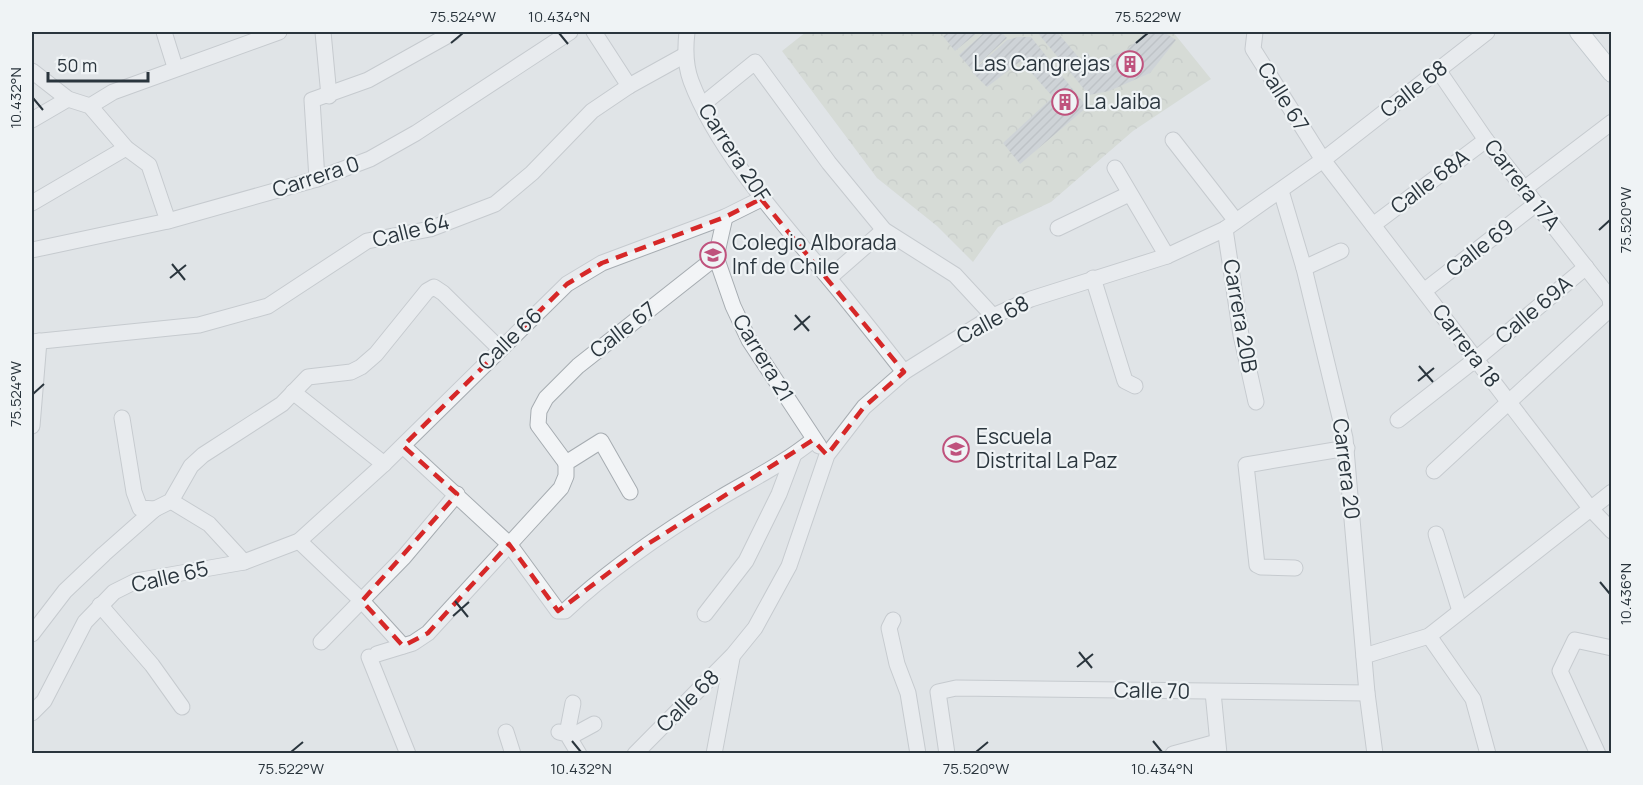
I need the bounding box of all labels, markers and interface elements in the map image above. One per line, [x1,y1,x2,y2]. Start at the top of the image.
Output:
text: 75.524°W [430,6,496,27]
text: 10.434°N [528,6,590,27]
text: 75.522°W [1115,6,1181,27]
scale bar [48,45,148,83]
place label: Las Cangrejas [973,49,1110,77]
building icon: Las Cangrejas [1115,49,1145,79]
text: 50 m [57,53,97,77]
street label: Calle 68 [1374,53,1453,123]
street label: Calle 67 [1252,57,1316,136]
text: 10.432°N [5,67,26,129]
building icon: La Jaiba [1050,87,1080,117]
place label: La Jaiba [1084,87,1161,115]
street label: Carrera 20F [693,98,777,208]
street label: Carrera 17A [1478,133,1567,236]
street label: Calle 68A [1384,142,1474,220]
street label: Carrera 0 [269,149,363,203]
text: 75.520°W [1615,187,1636,253]
street label: Calle 64 [369,207,452,253]
street label: Calle 69 [1440,212,1519,283]
place label: Colegio Alborada Inf de Chile [732,228,897,280]
school or university icon: Colegio Alborada Inf de Chile [698,240,728,270]
street label: Carrera 20B [1217,257,1265,375]
street label: Calle 69A [1489,269,1578,350]
street label: Calle 68 [951,288,1034,350]
street label: Calle 67 [584,295,661,364]
street label: Carrera 18 [1426,298,1507,393]
street label: Calle 66 [471,301,547,376]
street label: Carrera 21 [727,309,801,406]
text: 75.524°W [5,361,26,427]
street label: Carrera 20 [1327,417,1367,521]
place label: Escuela Distrital La Paz [976,422,1118,474]
school or university icon: Escuela Distrital La Paz [941,434,971,464]
street label: Calle 65 [129,554,211,598]
text: 10.436°N [1615,563,1636,625]
street label: Calle 68 [650,663,725,738]
street label: Calle 70 [1114,675,1190,705]
text: 75.522°W [258,758,324,779]
text: 10.432°N [550,758,612,779]
text: 75.520°W [943,758,1009,779]
text: 10.434°N [1131,758,1193,779]

